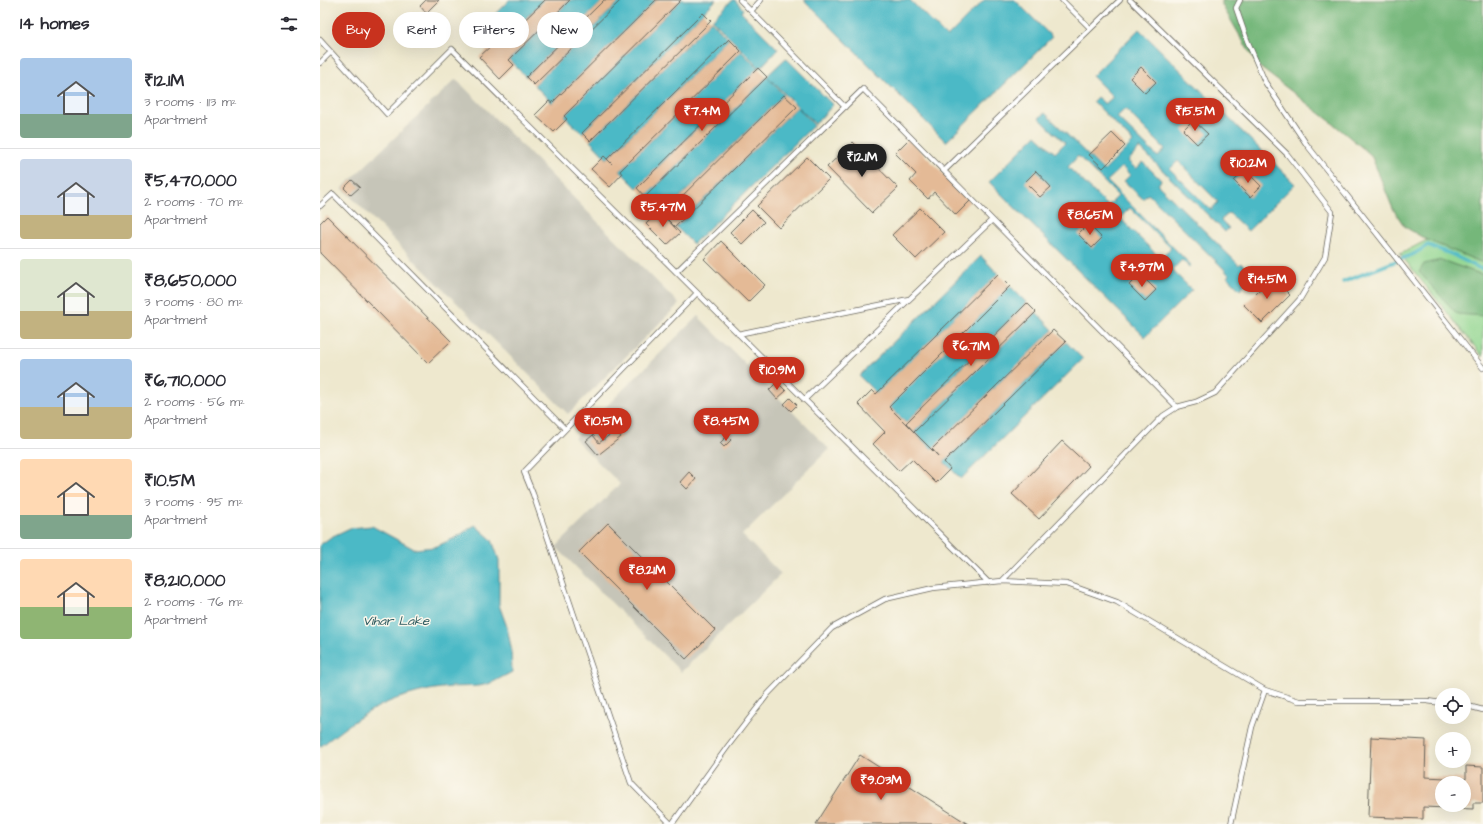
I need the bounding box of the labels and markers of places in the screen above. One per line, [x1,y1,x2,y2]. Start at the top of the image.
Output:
pin: ₹7.4M [674,98,730,132]
pin: ₹15.5M [1162,98,1228,132]
pin: ₹12.1M [829,144,895,178]
pin: ₹10.2M [1215,150,1281,184]
pin: ₹5.47M [630,194,696,228]
pin: ₹8.65M [1057,202,1123,236]
pin: ₹4.97M [1109,254,1175,288]
pin: ₹14.5M [1234,266,1300,300]
pin: ₹6.71M [938,333,1004,367]
pin: ₹10.9M [744,357,810,391]
pin: ₹10.5M [570,408,636,442]
pin: ₹8.45M [693,408,759,442]
pin: ₹8.21M [614,557,680,591]
pin: ₹9.03M [848,767,914,801]

